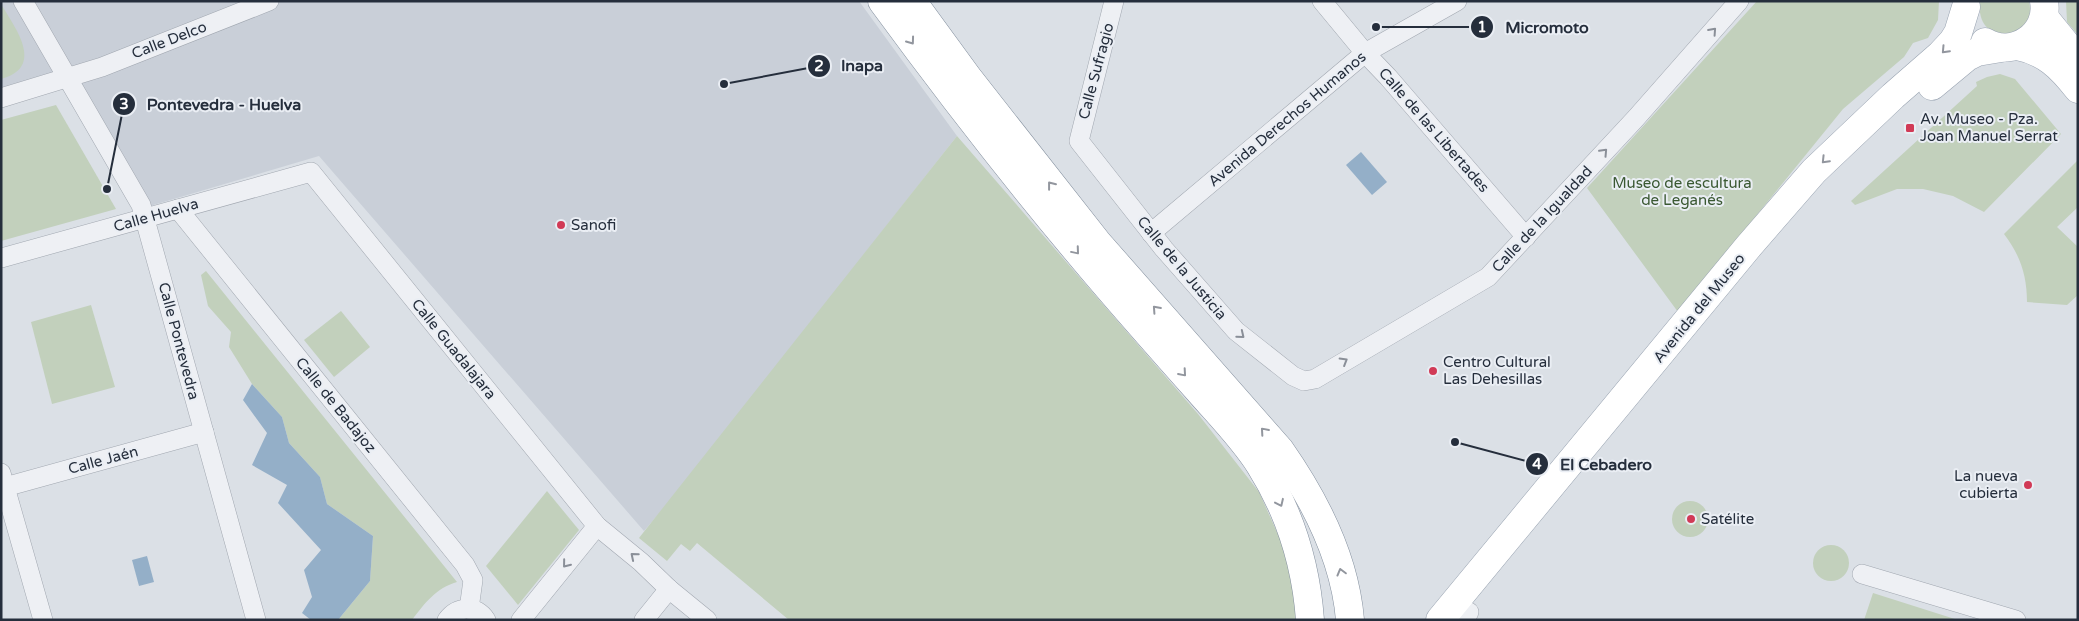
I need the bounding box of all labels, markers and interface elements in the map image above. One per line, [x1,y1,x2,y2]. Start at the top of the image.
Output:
callout: Micromoto [1470,11,1598,42]
street label: Calle Delco [129,17,209,63]
text: 1 [1477,18,1487,36]
text: Micromoto [1505,18,1589,38]
street label: Calle Sufragio [1074,21,1118,121]
one-way arrow [1707,28,1716,37]
one-way arrow [905,35,914,45]
one-way arrow [1942,45,1951,54]
street label: Avenida Derechos Humanos [1204,48,1370,190]
callout: Inapa [806,50,894,81]
text: Inapa [841,56,883,76]
text: 2 [814,57,824,75]
street label: Calle de las Libertades [1375,64,1493,196]
callout: Pontevedra - Huelva [112,89,311,120]
text: 3 [119,95,129,113]
text: Pontevedra - Huelva [147,95,301,115]
place label: Av. Museo - Pza. Joan Manuel Serrat [1920,110,2058,145]
marker: Av. Museo - Pza. Joan Manuel Serrat [1904,122,1916,134]
one-way arrow [1598,149,1607,158]
one-way arrow [1822,154,1831,163]
street label: Calle de la Igualdad [1488,162,1596,276]
park label: Museo de escultura de Leganés [1612,174,1752,209]
one-way arrow [1048,181,1057,190]
street label: Calle Huelva [111,194,201,236]
street label: Calle de la Justicia [1133,213,1231,323]
place label: Sanofi [571,216,616,234]
marker: Sanofi [555,219,567,231]
one-way arrow [1071,245,1079,254]
street label: Avenida del Museo [1649,250,1749,366]
street label: Calle Pontevedra [155,280,203,402]
street label: Calle Guadalajara [408,295,500,403]
one-way arrow [1153,305,1162,314]
one-way arrow [1235,329,1244,337]
place label: Centro Cultural Las Dehesillas [1443,353,1551,388]
street label: Calle de Badajoz [292,354,380,456]
one-way arrow [1339,358,1348,368]
marker: Centro Cultural Las Dehesillas [1427,365,1439,377]
one-way arrow [1178,368,1187,377]
one-way arrow [1260,427,1269,436]
street label: Calle Jaén [66,442,140,478]
callout: El Cebadero [1525,449,1662,480]
text: 4 [1532,455,1542,473]
text: El Cebadero [1560,455,1652,475]
place label: La nueva cubierta [1954,467,2018,502]
marker: La nueva cubierta [2022,479,2034,491]
one-way arrow [1273,498,1284,507]
place label: Satélite [1701,510,1754,528]
marker: Satélite [1685,513,1697,525]
one-way arrow [631,552,640,561]
one-way arrow [564,558,572,567]
one-way arrow [1336,568,1346,576]

